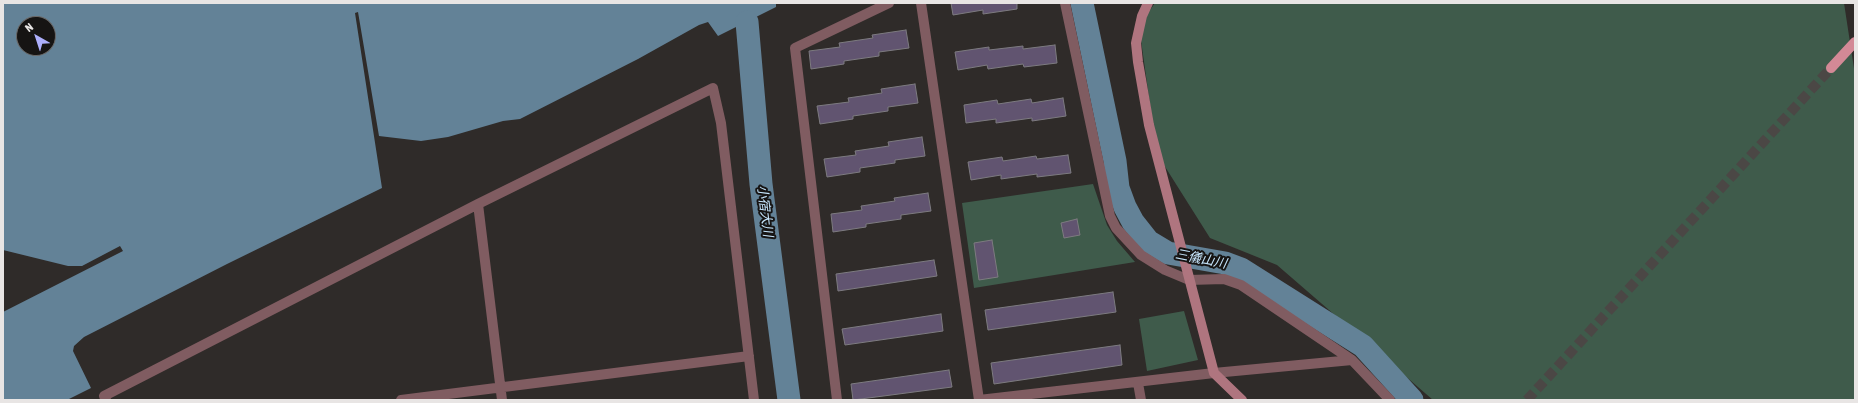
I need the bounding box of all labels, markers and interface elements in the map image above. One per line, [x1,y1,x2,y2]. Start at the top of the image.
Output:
north arrow [16,16,56,56]
text: N [23,21,35,34]
water label: 小宿大川 [754,184,776,238]
water label: 三儀山川 [1174,246,1228,272]

